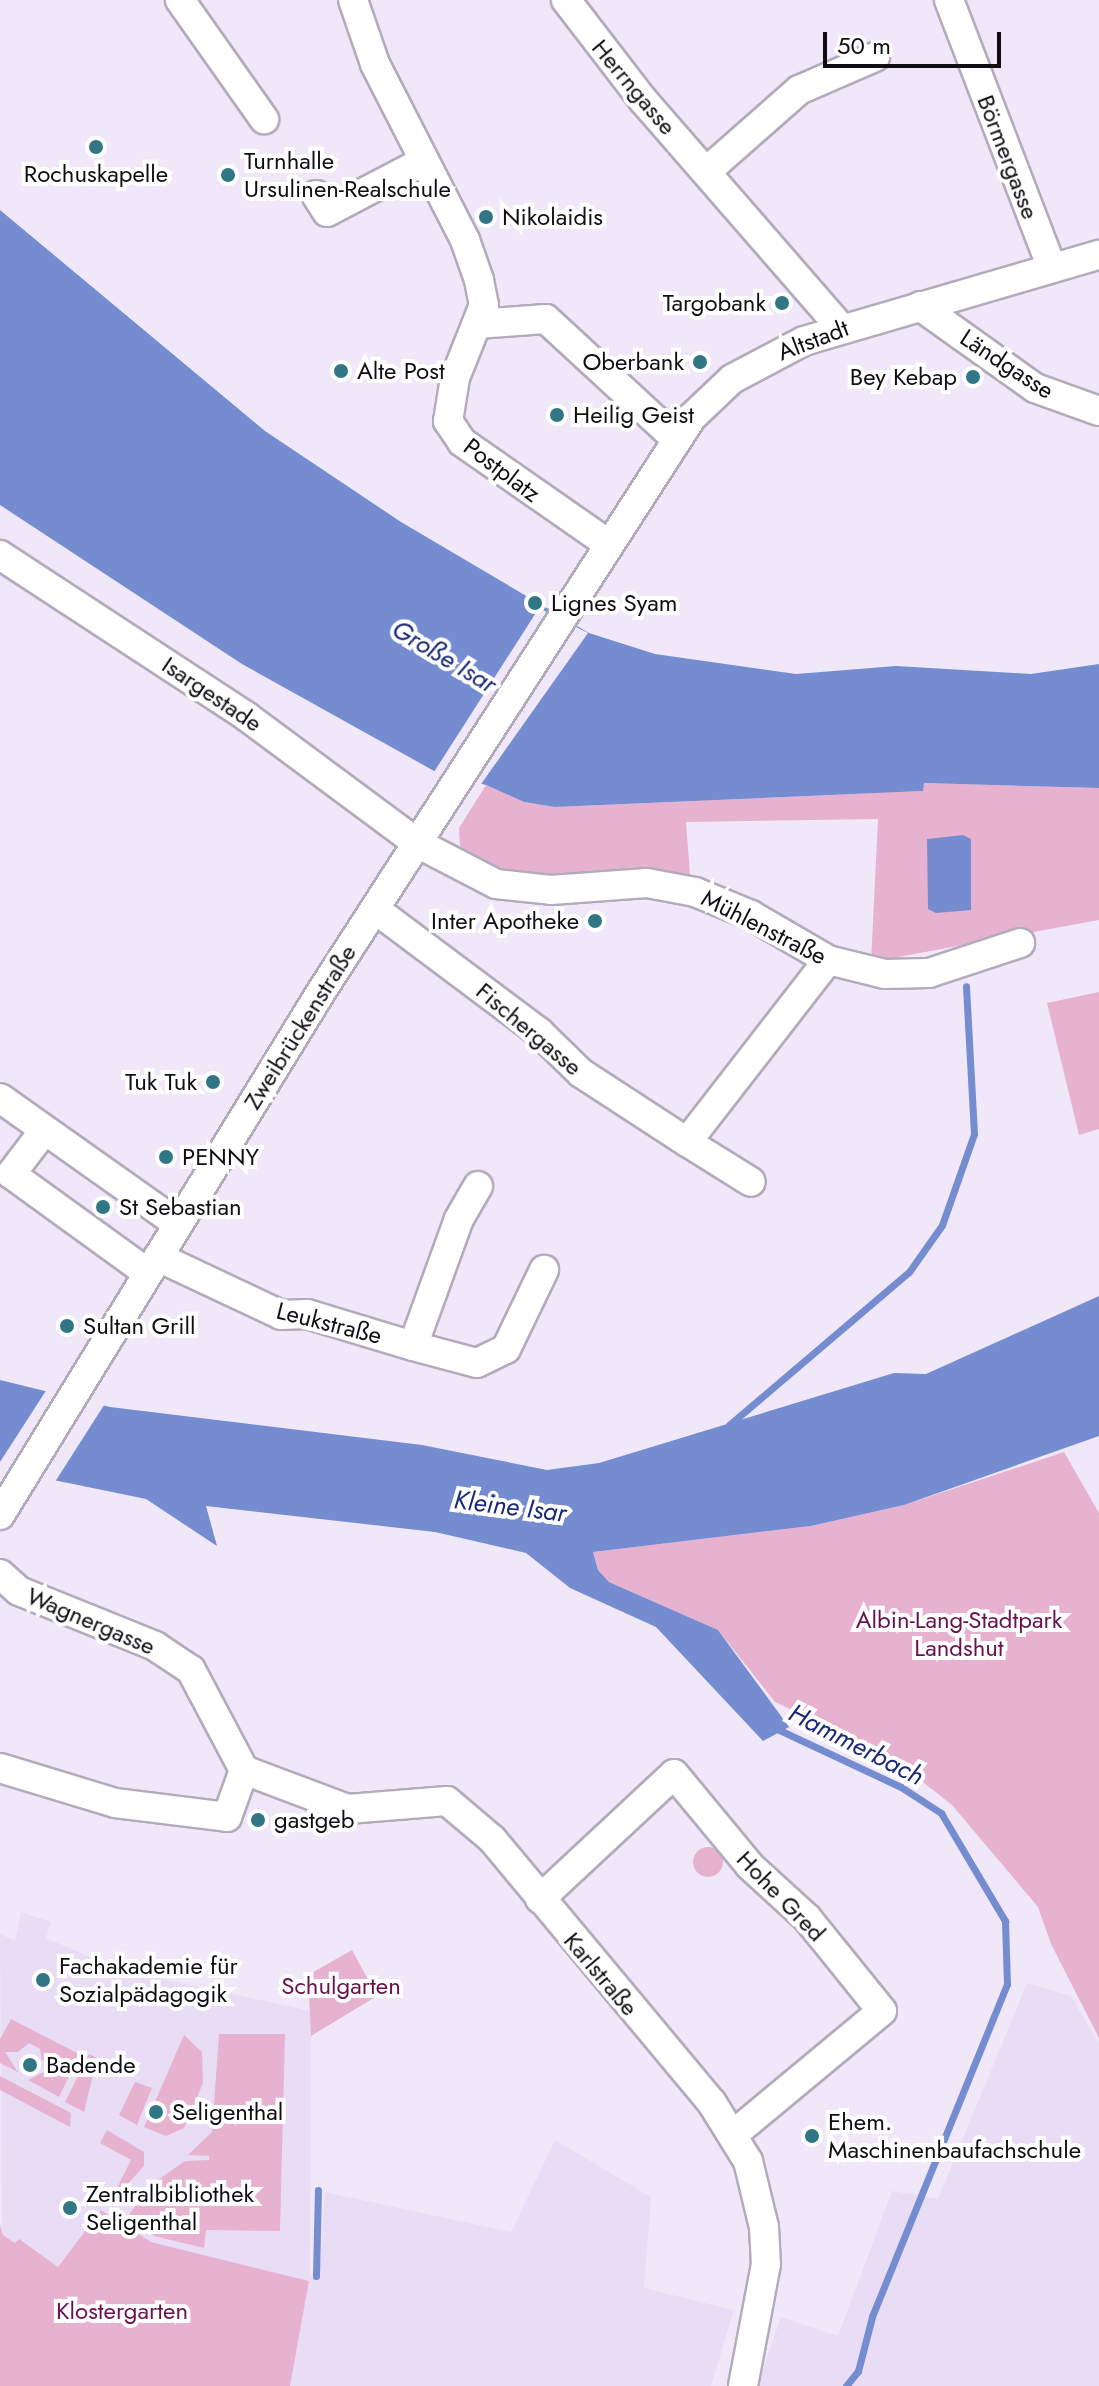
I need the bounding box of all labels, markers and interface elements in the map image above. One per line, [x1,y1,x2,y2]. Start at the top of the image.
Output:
scale bar [827,16,1005,66]
text: 50 m [837,28,891,63]
street label: Herrngasse [586,34,682,140]
street label: Börmergasse [971,91,1045,223]
marker: Rochuskapelle [87,138,105,156]
place label: Turnhalle Ursulinen-Realschule [244,147,451,203]
place label: Rochuskapelle [24,160,168,188]
marker: Turnhalle Ursulinen-Realschule [219,166,237,184]
place label: Nikolaidis [502,203,603,231]
marker: Nikolaidis [477,208,495,226]
place label: Targobank [663,289,766,317]
marker: Targobank [773,294,791,312]
street label: Altstadt [774,313,852,367]
street label: Ländgasse [955,323,1059,405]
place label: Oberbank [582,348,684,376]
marker: Oberbank [691,353,709,371]
place label: Alte Post [357,357,445,385]
marker: Alte Post [332,362,350,380]
place label: Bey Kebap [850,363,957,391]
marker: Bey Kebap [964,368,982,386]
place label: Heilig Geist [573,401,694,429]
marker: Heilig Geist [548,406,566,424]
street label: Postplatz [458,432,546,508]
place label: Lignes Syam [551,589,678,617]
marker: Lignes Syam [526,594,544,612]
water label: Große Isar [386,614,502,700]
street label: Isargestade [157,650,267,738]
street label: Mühlenstraße [697,883,831,971]
place label: Inter Apotheke [431,907,579,935]
marker: Inter Apotheke [586,912,604,930]
street label: Zweibrückenstraße [238,939,362,1115]
street label: Fischergasse [470,976,588,1082]
place label: Tuk Tuk [125,1068,197,1096]
marker: Tuk Tuk [204,1073,222,1091]
place label: PENNY [182,1143,259,1171]
marker: PENNY [157,1148,175,1166]
place label: St Sebastian [119,1193,242,1221]
marker: St Sebastian [94,1198,112,1216]
street label: Leukstraße [273,1296,385,1350]
place label: Sultan Grill [83,1312,195,1340]
marker: Sultan Grill [58,1317,76,1335]
water label: Kleine Isar [452,1485,568,1529]
street label: Wagnergasse [23,1581,159,1661]
park label: Albin-Lang-Stadtpark Landshut [856,1606,1062,1662]
water label: Hammerbach [783,1698,929,1792]
place label: gastgeb [274,1806,354,1834]
marker: gastgeb [249,1811,267,1829]
street label: Hohe Gred [731,1845,831,1947]
street label: Karlstraße [558,1926,644,2022]
place label: Fachakademie für Sozialpädagogik [59,1952,238,2008]
marker: Fachakademie für Sozialpädagogik [34,1971,52,1989]
park label: Schulgarten [281,1972,401,2000]
place label: Badende [46,2051,136,2079]
marker: Badende [21,2056,39,2074]
place label: Seligenthal [172,2098,283,2126]
marker: Seligenthal [147,2103,165,2121]
place label: Ehem. Maschinenbaufachschule [828,2108,1081,2164]
marker: Ehem. Maschinenbaufachschule [803,2127,821,2145]
place label: Zentralbibliothek Seligenthal [86,2180,254,2236]
marker: Zentralbibliothek Seligenthal [61,2199,79,2217]
park label: Klostergarten [56,2297,188,2325]

